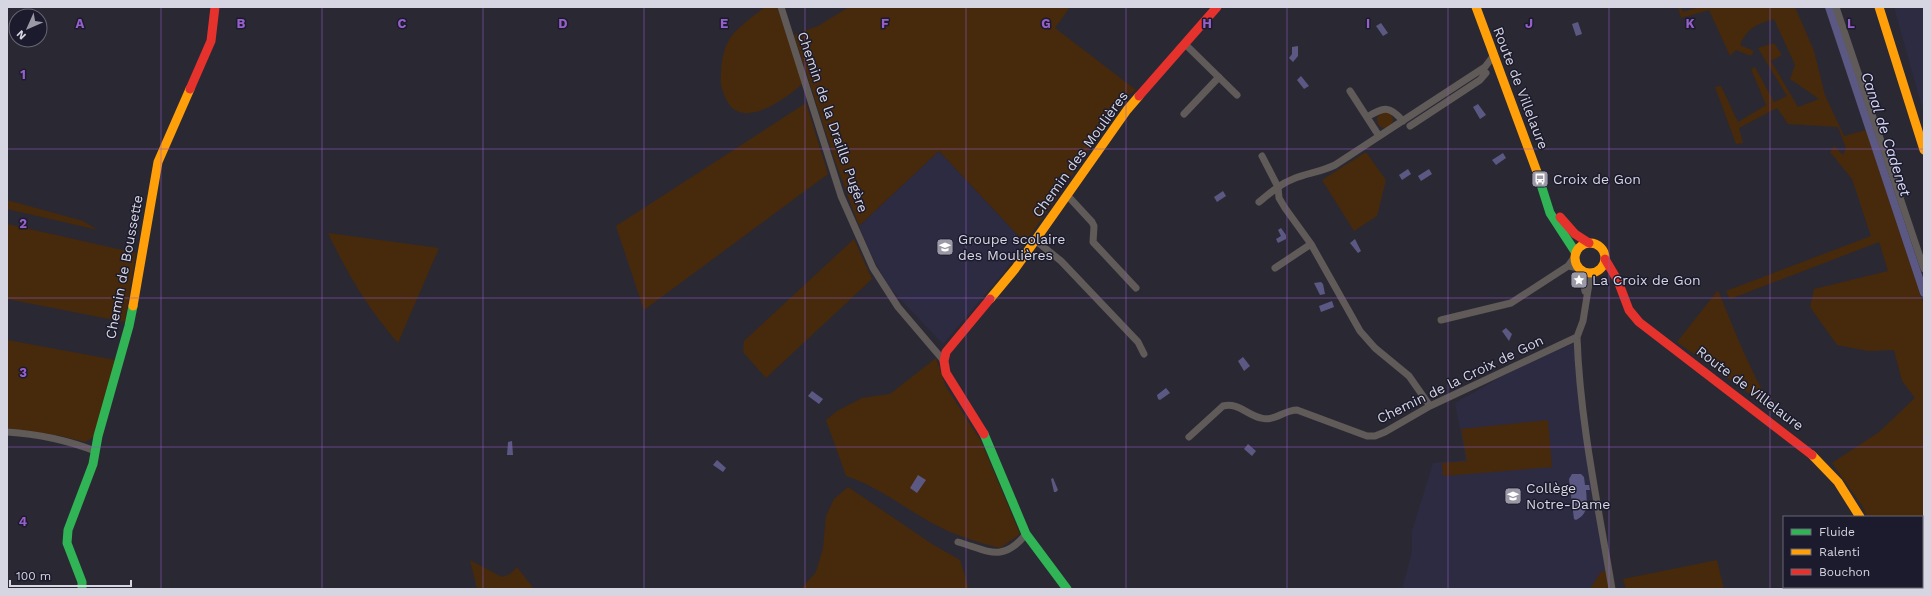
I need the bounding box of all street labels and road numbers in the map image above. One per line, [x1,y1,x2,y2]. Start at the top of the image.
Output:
street label: Route de Villelaure [1490,25,1552,151]
street label: Chemin de la Draille Pugère [795,30,871,214]
street label: Chemin des Moulières [1029,88,1131,220]
street label: Chemin de Boussette [102,194,146,340]
street label: Chemin de la Croix de Gon [1374,332,1546,426]
street label: Route de Villelaure [1693,343,1807,433]

